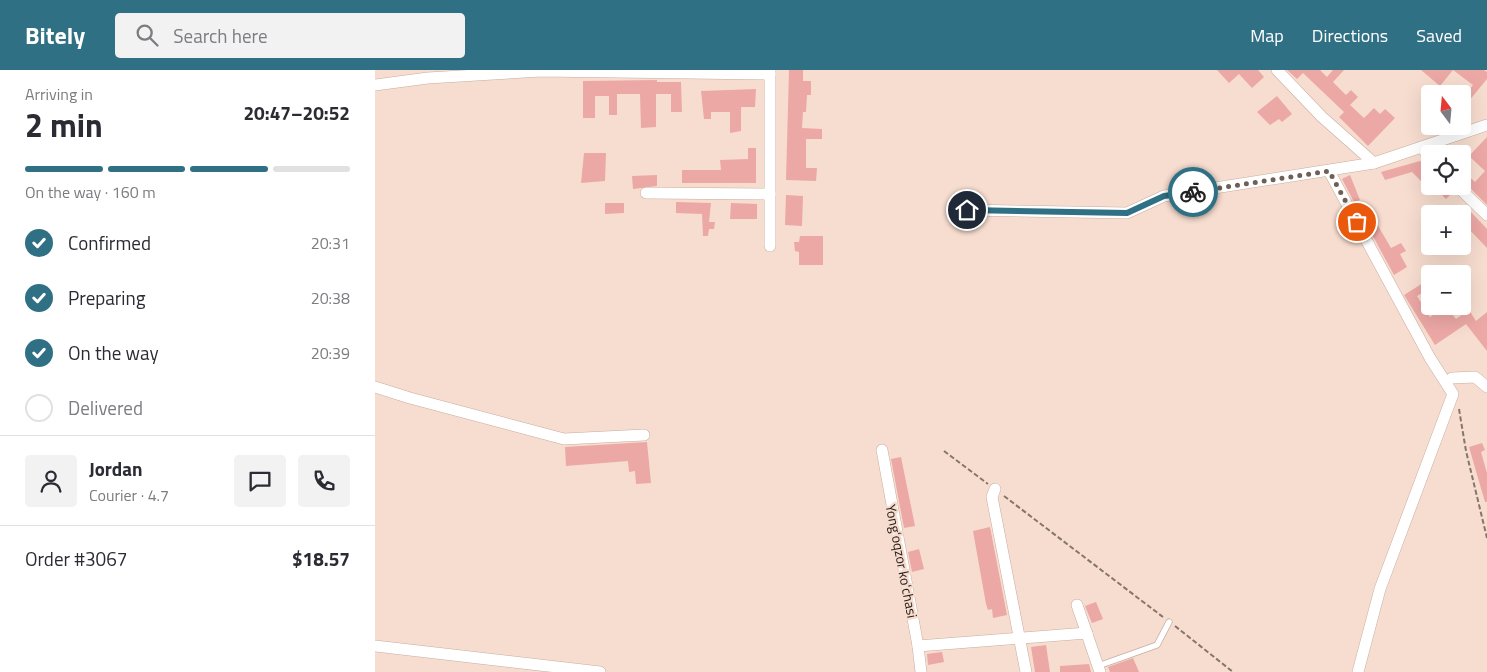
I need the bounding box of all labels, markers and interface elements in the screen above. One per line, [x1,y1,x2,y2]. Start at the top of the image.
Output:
search box [115,13,465,58]
text: Bitely [25,17,85,53]
icon: search [133,21,161,49]
text: Search here [173,21,268,50]
text: Map [1250,22,1284,49]
text: Directions [1312,22,1388,49]
text: Saved [1416,22,1462,49]
text: Arriving in [25,82,93,106]
north arrow [1421,85,1471,135]
map controls [1421,85,1471,315]
text: 20:47–20:52 [243,98,350,127]
text: 2 min [25,101,103,149]
button: locate [1421,145,1471,195]
courier [1168,167,1218,217]
icon: bike [1179,178,1207,206]
text: On the way · 160 m [25,180,156,204]
pin [946,189,988,231]
icon: home [953,196,981,224]
pin [1336,201,1378,243]
button: + [1421,205,1471,255]
icon: bag [1343,208,1371,236]
text: Confirmed [68,228,151,257]
icon: check [25,229,53,257]
text: 20:31 [311,231,350,255]
button: − [1421,265,1471,315]
text: Preparing [68,283,145,312]
icon: check [25,284,53,312]
text: 20:38 [311,286,350,310]
text: On the way [68,338,159,367]
icon: check [25,339,53,367]
text: 20:39 [311,341,350,365]
text: Delivered [68,393,143,422]
text: Jordan [89,454,142,483]
button: person [25,455,77,507]
button: chat [234,455,286,507]
button: phone [298,455,350,507]
text: Courier · 4.7 [89,483,169,507]
street label: Yongʻoqzor koʻchasi [881,502,923,620]
text: Order #3067 [25,544,127,573]
text: $18.57 [292,544,350,573]

